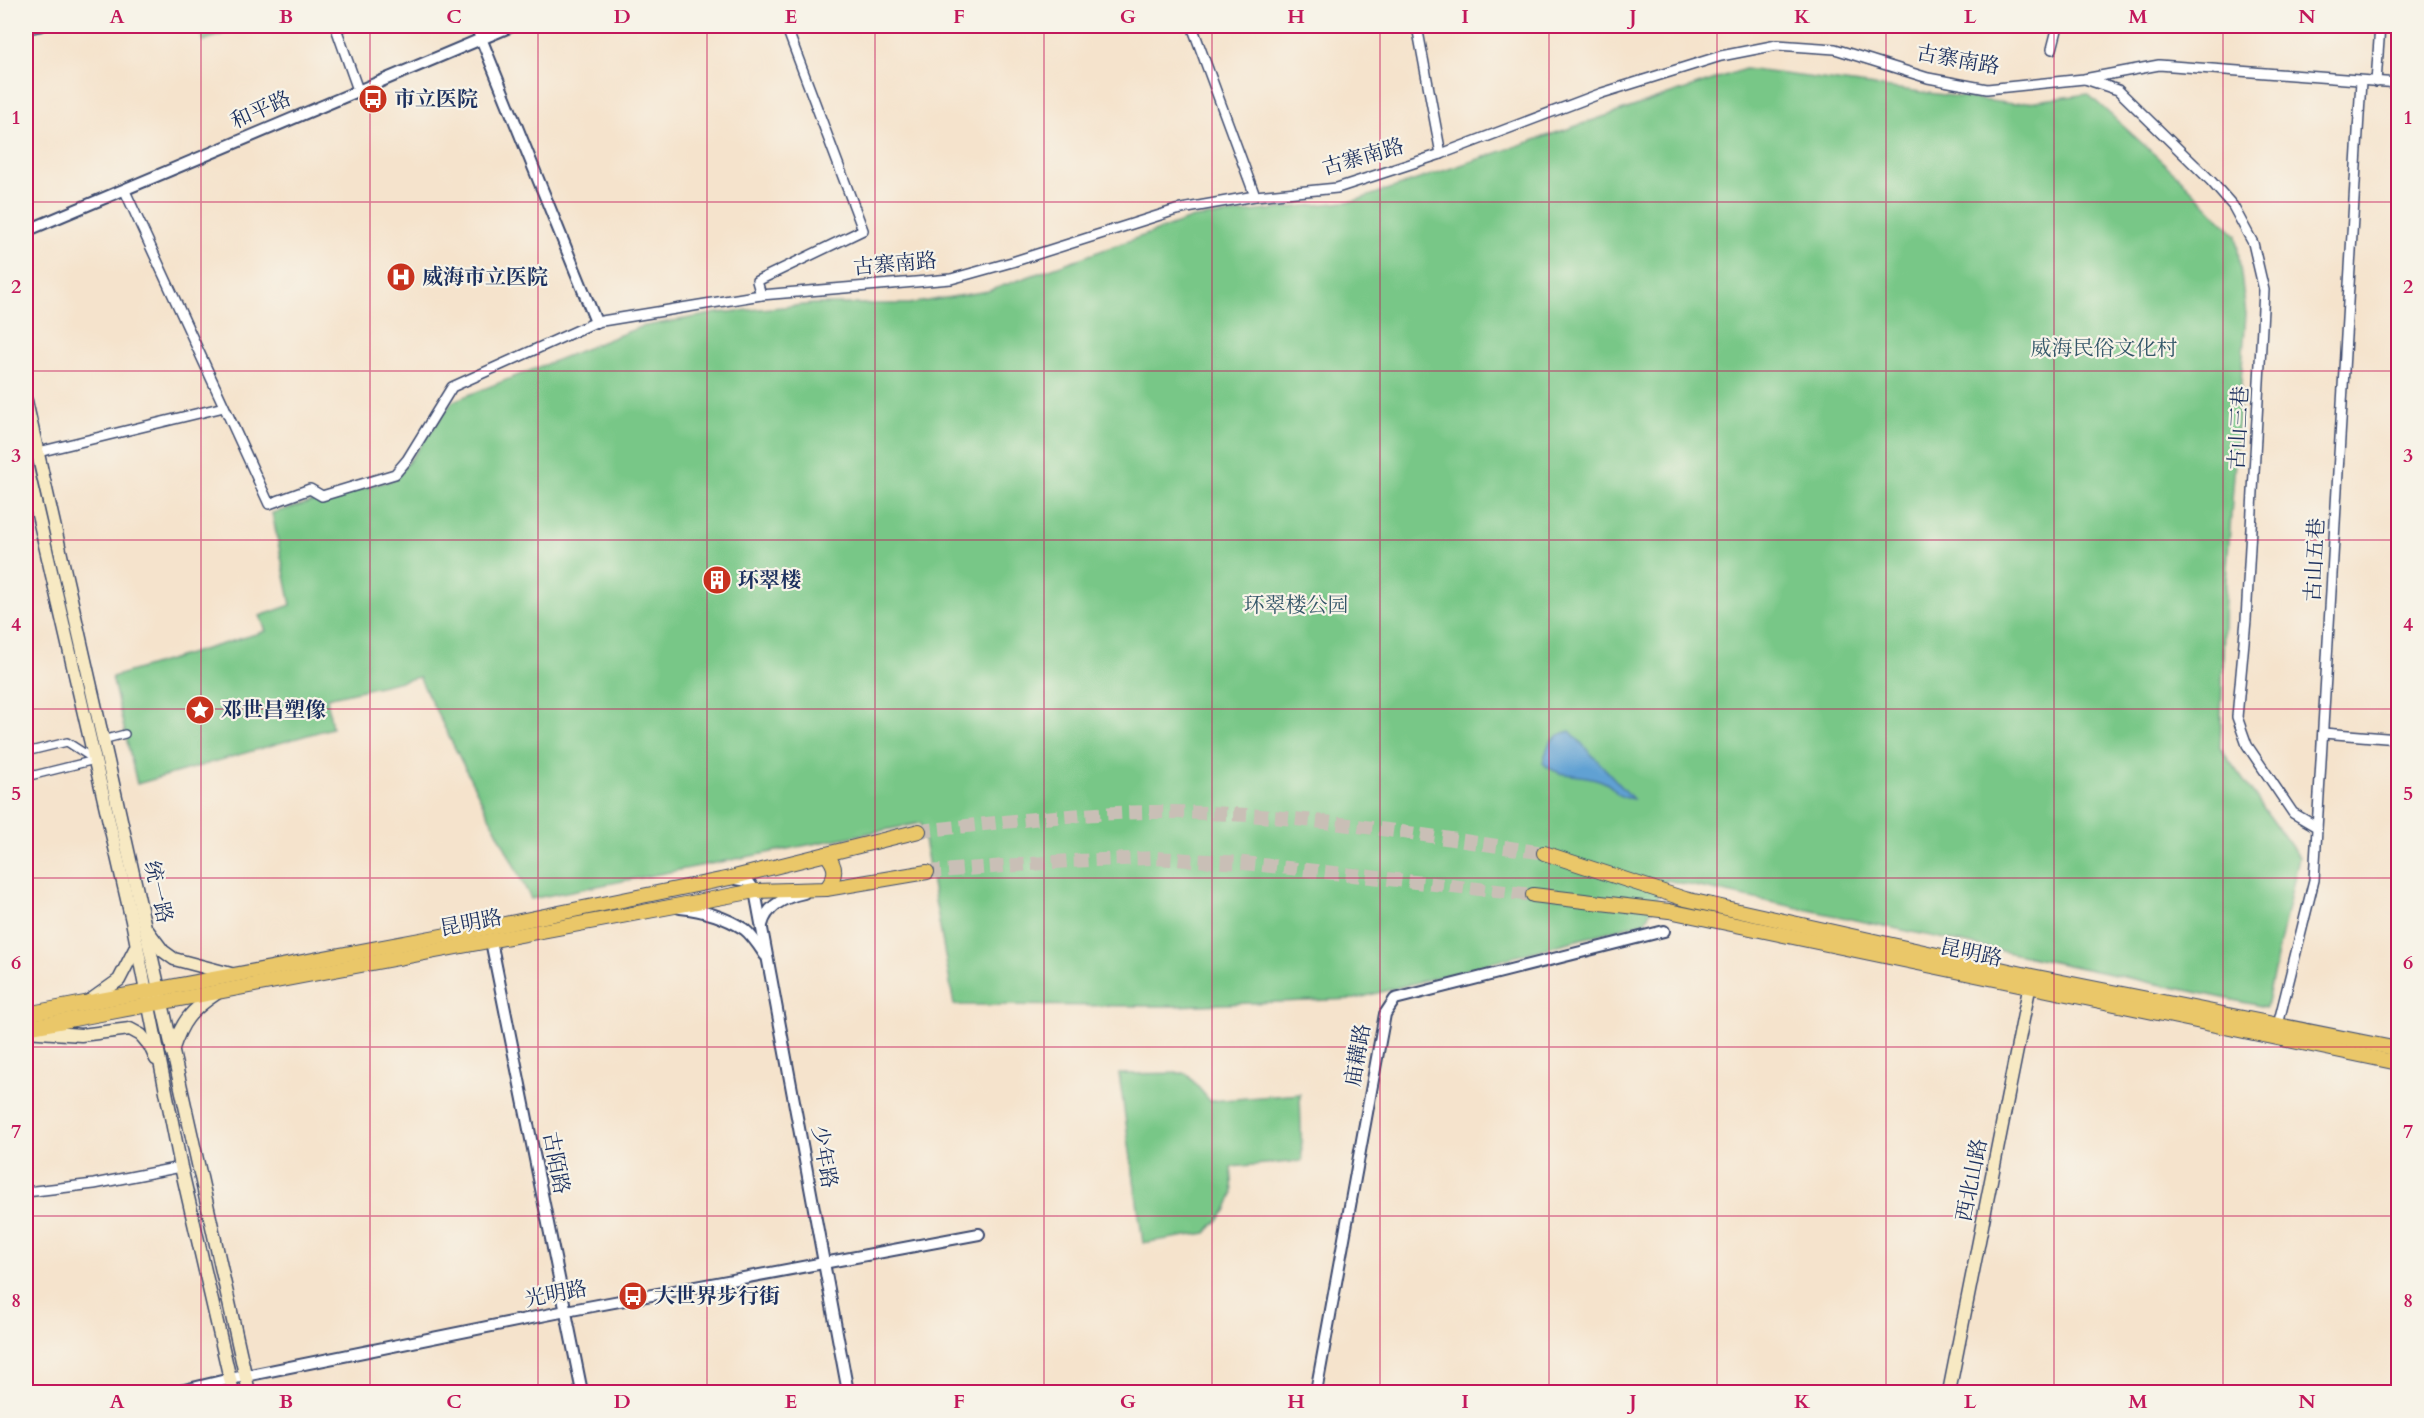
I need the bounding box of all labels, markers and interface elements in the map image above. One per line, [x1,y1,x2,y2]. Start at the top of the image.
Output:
text: A [109,3,125,30]
text: B [279,3,293,30]
text: C [446,3,462,30]
text: D [613,3,631,30]
text: E [785,3,797,30]
text: F [953,3,965,30]
text: G [1120,3,1136,30]
text: H [1287,3,1305,30]
text: I [1461,3,1469,30]
text: J [1626,3,1637,30]
text: K [1794,3,1811,30]
text: L [1964,3,1977,30]
text: M [2128,3,2148,30]
text: N [2298,3,2316,30]
street label: 古寨南路 [1914,38,2002,82]
bus stop icon: 市立医院 [357,83,389,115]
street label: 和平路 [226,84,296,136]
place label: 市立医院 [394,85,478,114]
text: 1 [11,104,21,131]
text: 1 [2403,104,2413,131]
street label: 古寨南路 [1319,131,1407,183]
street label: 古寨南路 [852,246,938,282]
hospital icon: 威海市立医院 [385,261,417,293]
place label: 威海市立医院 [422,263,548,292]
text: 2 [11,273,21,300]
text: 2 [2403,273,2413,300]
park label: 威海民俗文化村 [2031,334,2178,363]
street label: 古山三巷 [2222,385,2256,471]
text: 3 [11,442,21,469]
text: 3 [2403,442,2413,469]
street label: 古山五巷 [2298,517,2332,603]
building icon: 环翠楼 [701,564,733,596]
place label: 环翠楼 [738,566,801,595]
park label: 环翠楼公园 [1244,591,1349,620]
text: 4 [11,611,21,638]
text: 4 [2403,611,2413,638]
place icon: 邓世昌塑像 [184,694,216,726]
place label: 邓世昌塑像 [221,696,326,725]
text: 5 [11,780,21,807]
text: 5 [2403,780,2413,807]
street label: 统一路 [137,858,179,926]
street label: 昆明路 [437,903,505,943]
street label: 昆明路 [1937,932,2005,974]
text: 6 [11,949,21,976]
text: 6 [2403,949,2413,976]
street label: 庙耩路 [1338,1021,1378,1089]
text: 7 [11,1118,21,1145]
text: 7 [2403,1118,2413,1145]
street label: 少年路 [804,1123,844,1191]
street label: 古陌路 [536,1129,576,1197]
street label: 西北山路 [1950,1136,1994,1224]
street label: 光明路 [522,1274,590,1314]
bus stop icon: 大世界步行街 [617,1280,649,1312]
place label: 大世界步行街 [654,1282,780,1311]
text: 8 [11,1287,21,1314]
text: 8 [2403,1287,2413,1314]
text: A [109,1388,125,1415]
text: B [279,1388,293,1415]
text: C [446,1388,462,1415]
text: D [613,1388,631,1415]
text: E [785,1388,797,1415]
text: F [953,1388,965,1415]
text: G [1120,1388,1136,1415]
text: H [1287,1388,1305,1415]
text: I [1461,1388,1469,1415]
text: J [1626,1388,1637,1415]
text: K [1794,1388,1811,1415]
text: L [1964,1388,1977,1415]
text: M [2128,1388,2148,1415]
text: N [2298,1388,2316,1415]

